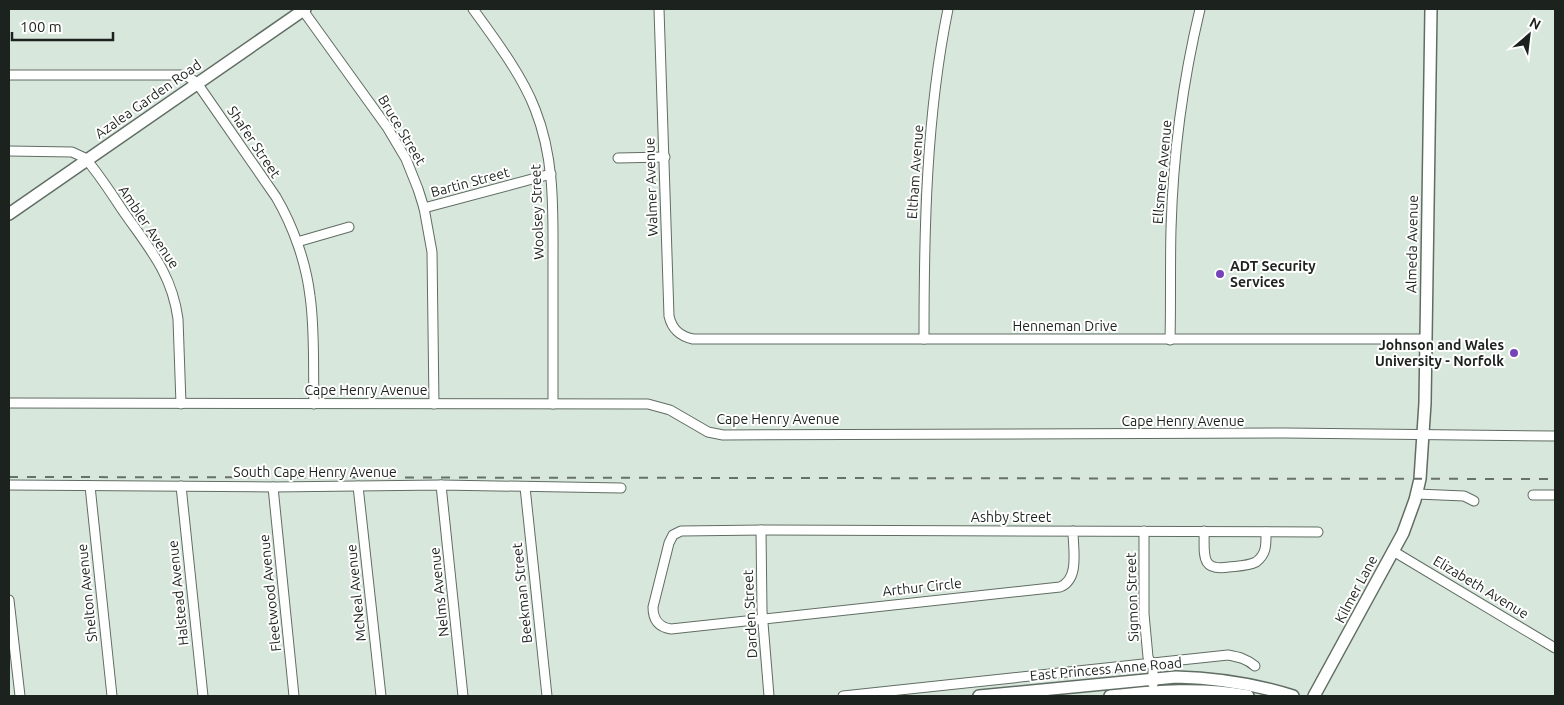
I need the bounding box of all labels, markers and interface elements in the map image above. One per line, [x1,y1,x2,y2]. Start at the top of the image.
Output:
scale bar [12,10,114,42]
north arrow [1504,10,1554,60]
text: N [1527,14,1543,33]
text: 100 m [20,18,62,35]
street label: Azalea Garden Road [92,56,204,142]
street label: Bruce Street [375,92,429,168]
street label: Shafer Street [224,103,284,181]
street label: Ellsmere Avenue [1149,119,1175,225]
street label: Eltham Avenue [904,124,926,220]
street label: Walmer Avenue [641,137,661,237]
street label: Woolsey Street [527,163,547,260]
street label: Bartin Street [429,164,511,200]
street label: Ambler Avenue [115,183,183,271]
street label: Almeda Avenue [1403,195,1421,293]
place label: ADT Security Services [1230,258,1316,290]
marker: ADT Security Services [1214,268,1226,280]
street label: Henneman Drive [1013,318,1117,334]
place label: Johnson and Wales University - Norfolk [1375,337,1504,369]
marker: Johnson and Wales University - Norfolk [1508,347,1520,359]
street label: Cape Henry Avenue [304,382,428,398]
street label: Cape Henry Avenue [716,411,840,427]
street label: Cape Henry Avenue [1121,413,1245,429]
street label: South Cape Henry Avenue [233,464,397,480]
street label: Ashby Street [971,509,1052,525]
street label: Fleetwood Avenue [256,534,284,652]
street label: Halstead Avenue [165,540,191,646]
street label: Beekman Street [509,541,535,644]
street label: Shelton Avenue [74,543,100,643]
street label: McNeal Avenue [343,544,369,642]
street label: Nelms Avenue [426,546,452,638]
street label: Sigmon Street [1122,552,1142,642]
street label: Kilmer Lane [1332,552,1380,626]
street label: Elizabeth Avenue [1430,552,1532,622]
street label: Darden Street [740,569,760,659]
street label: Arthur Circle [882,575,962,599]
street label: East Princess Anne Road [1029,654,1183,684]

